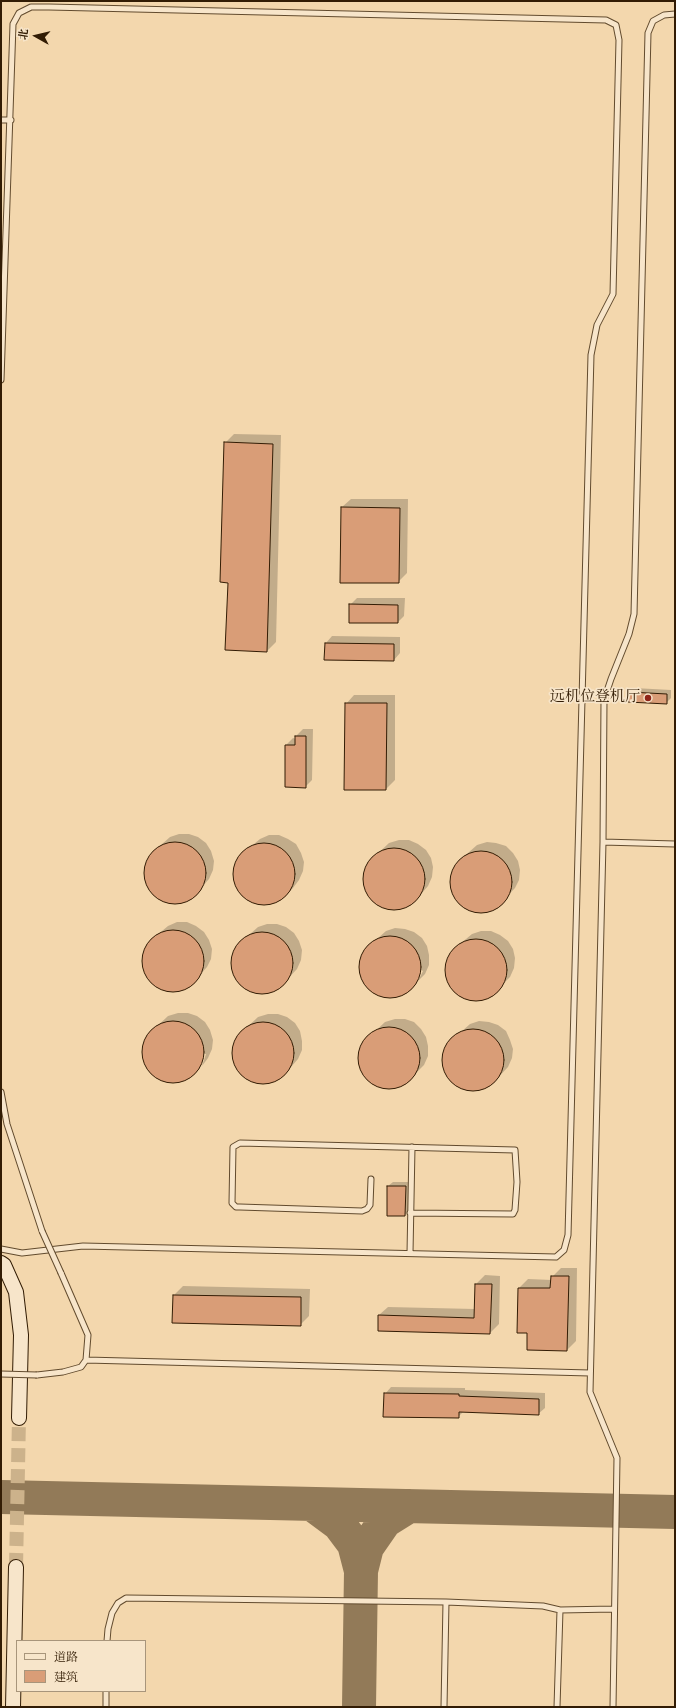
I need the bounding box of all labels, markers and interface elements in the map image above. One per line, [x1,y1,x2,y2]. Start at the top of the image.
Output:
north arrow [16,16,56,56]
text: 北 [16,28,32,41]
place label: 远机位登机厅 [550,689,640,707]
marker: 远机位登机厅 [643,693,653,703]
legend [16,1640,146,1692]
text: 道路 [54,1650,78,1665]
text: 建筑 [54,1670,78,1685]

